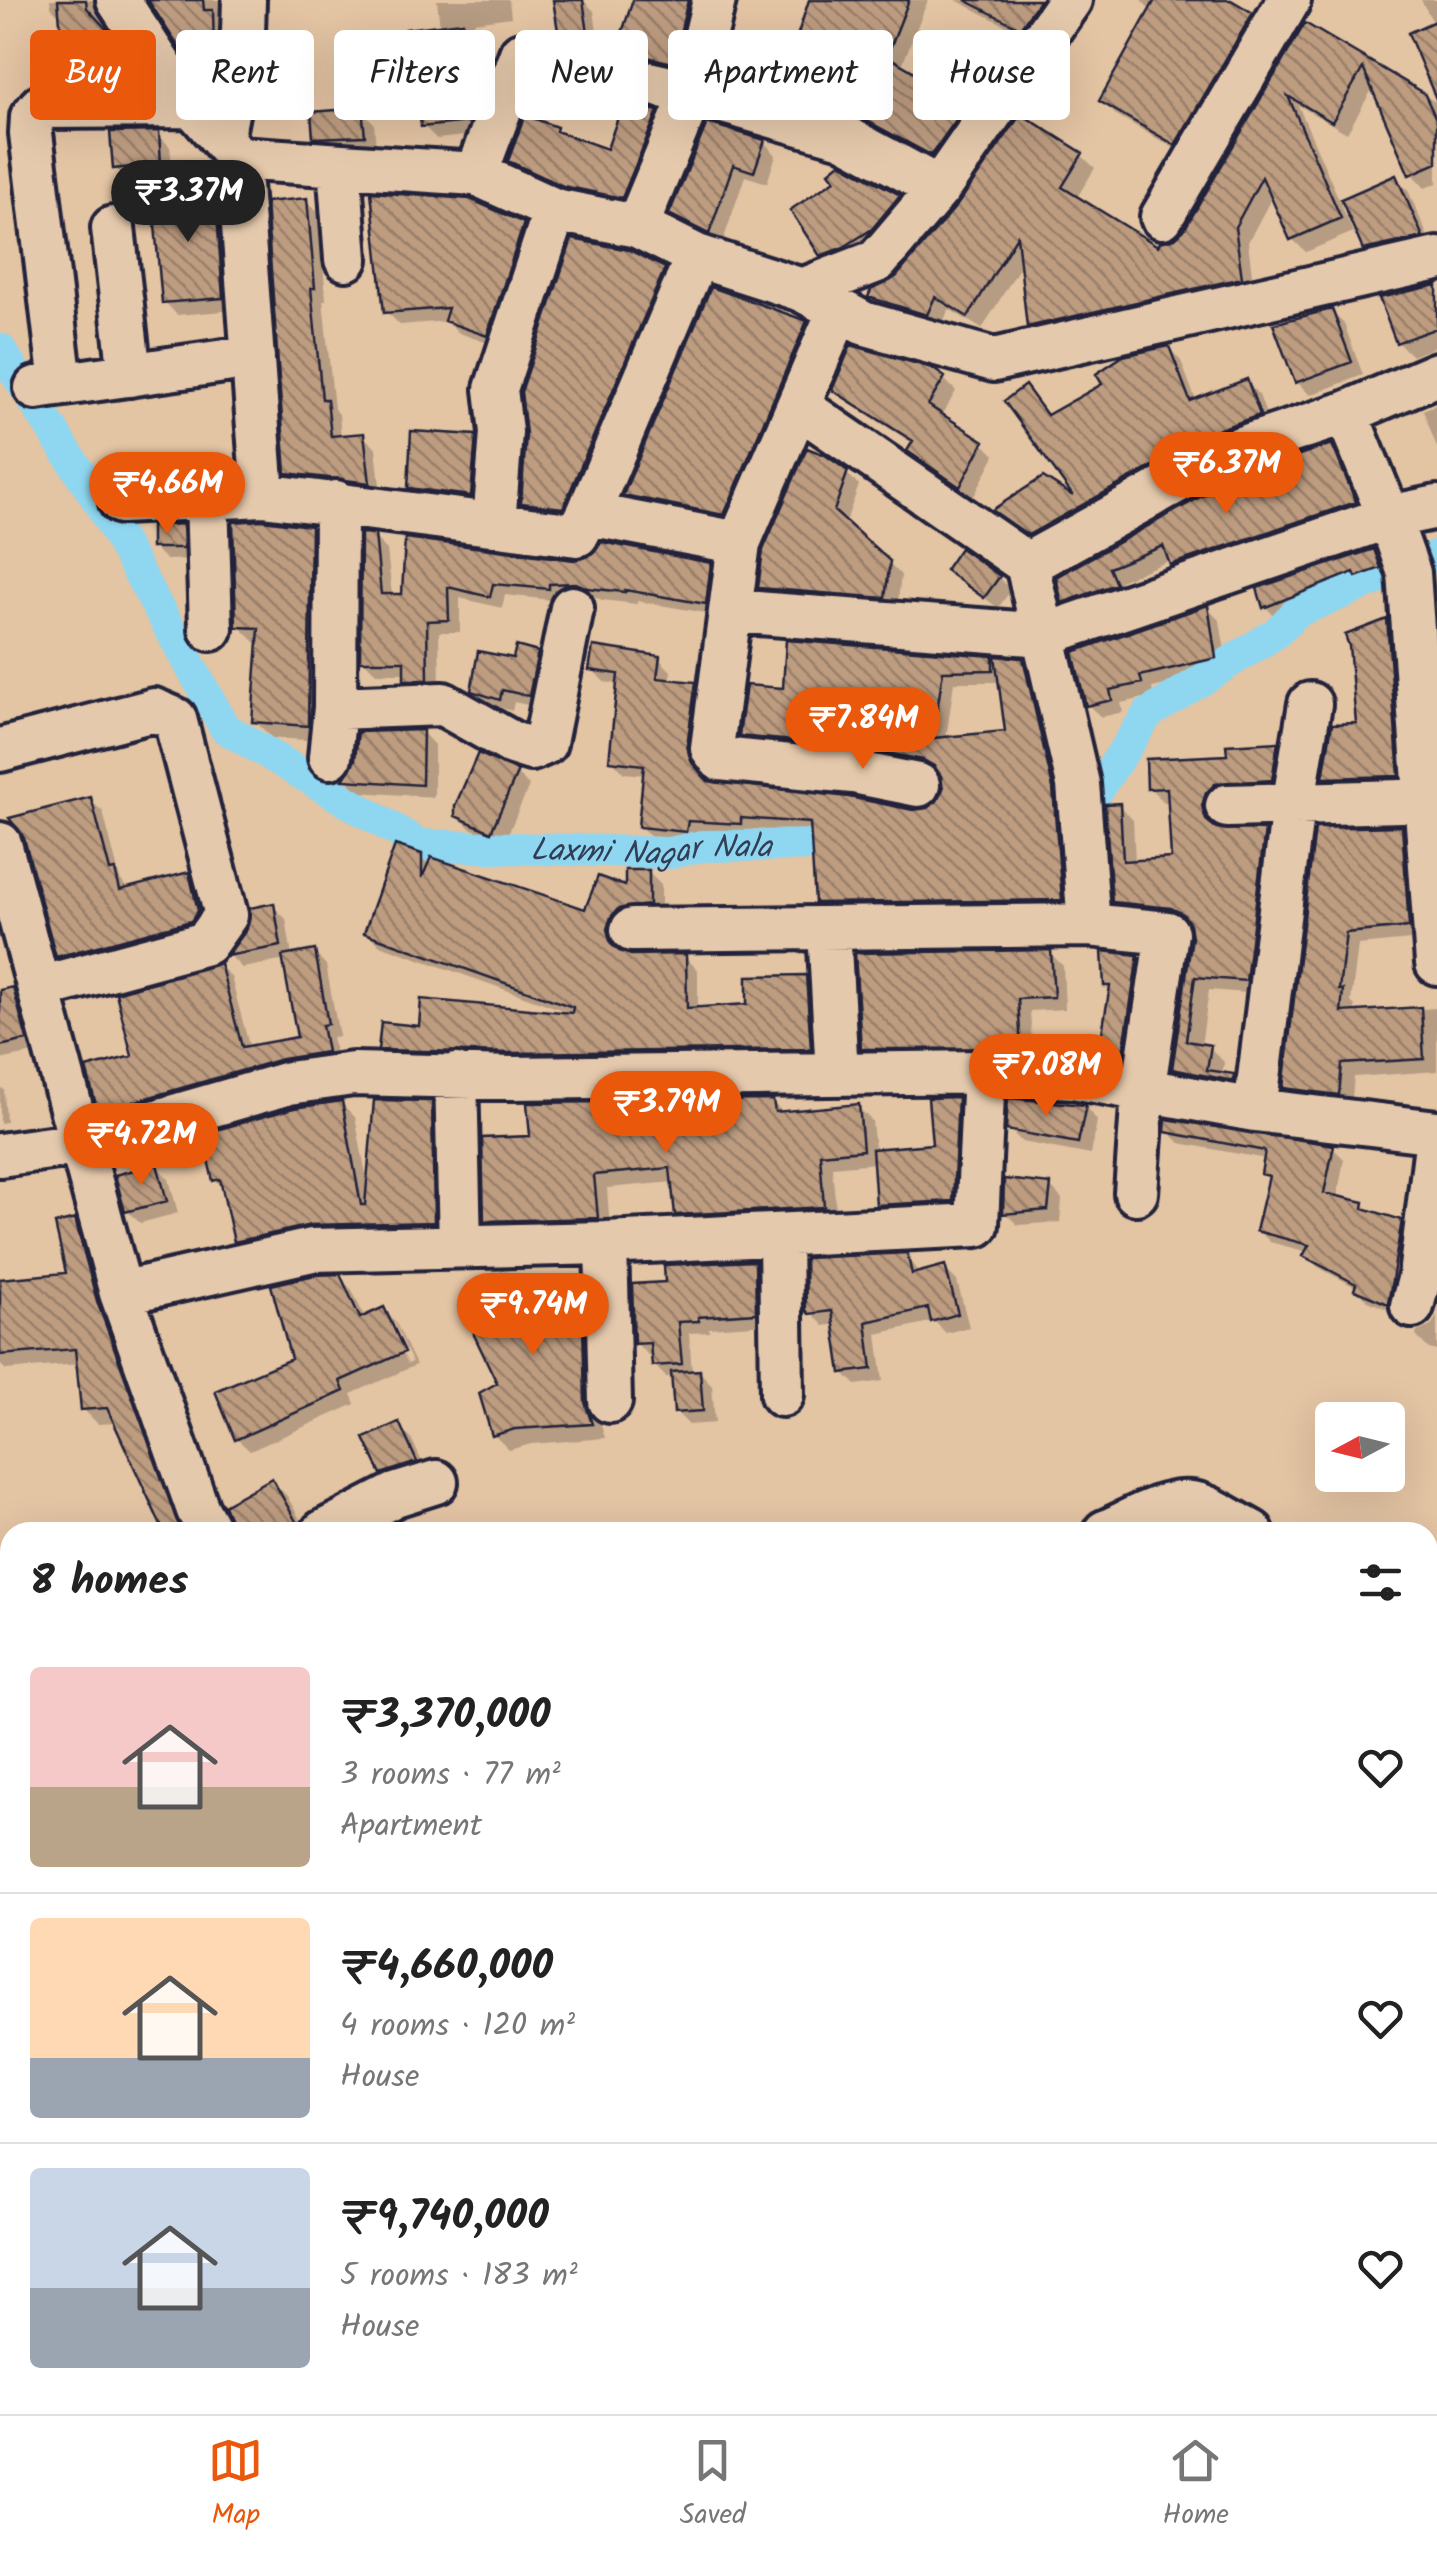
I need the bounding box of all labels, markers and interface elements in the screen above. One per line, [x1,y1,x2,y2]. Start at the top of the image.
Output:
chip: Buy [30,30,156,120]
chip: Rent [176,30,314,120]
chip: Filters [334,30,495,120]
chip: New [515,30,648,120]
chip: Apartment [668,30,893,120]
chip: House [913,30,1070,120]
pin: ₹3.37M [107,160,269,245]
text: ₹3.37M [133,167,243,218]
pin: ₹6.37M [1145,432,1307,517]
text: ₹6.37M [1171,439,1281,490]
pin: ₹4.66M [86,452,248,537]
text: ₹4.66M [111,459,223,510]
pin: ₹7.84M [782,687,944,772]
text: ₹7.84M [807,694,919,745]
water label: Laxmi Nagar Nala [530,823,774,881]
pin: ₹7.08M [965,1034,1127,1119]
text: ₹7.08M [991,1041,1101,1092]
pin: ₹3.79M [585,1071,747,1156]
text: ₹3.79M [612,1078,720,1129]
pin: ₹4.72M [60,1103,222,1188]
text: ₹4.72M [86,1110,196,1161]
pin: ₹9.74M [452,1273,614,1358]
text: ₹9.74M [479,1280,587,1331]
north arrow [1315,1402,1405,1492]
map controls [1315,1402,1405,1492]
text: 8 homes [30,1549,188,1616]
icon: filters [1353,1555,1408,1610]
text: ₹3,370,000 [340,1683,551,1750]
icon: home [110,1707,230,1827]
icon: heart [1353,1740,1408,1795]
text: 3 rooms · 77 m² [340,1750,561,1801]
text: Apartment [340,1801,482,1852]
text: ₹4,660,000 [340,1934,553,2001]
icon: home [110,1958,230,2078]
icon: heart [1353,1991,1408,2046]
text: 4 rooms · 120 m² [340,2001,575,2052]
text: House [340,2052,419,2103]
text: ₹9,740,000 [340,2184,549,2251]
icon: home [110,2208,230,2328]
icon: heart [1353,2241,1408,2296]
text: 5 rooms · 183 m² [340,2251,578,2302]
text: House [340,2302,419,2353]
tab: Map [208,2433,263,2538]
tab: Saved [680,2433,746,2538]
tab: Home [1162,2433,1229,2538]

